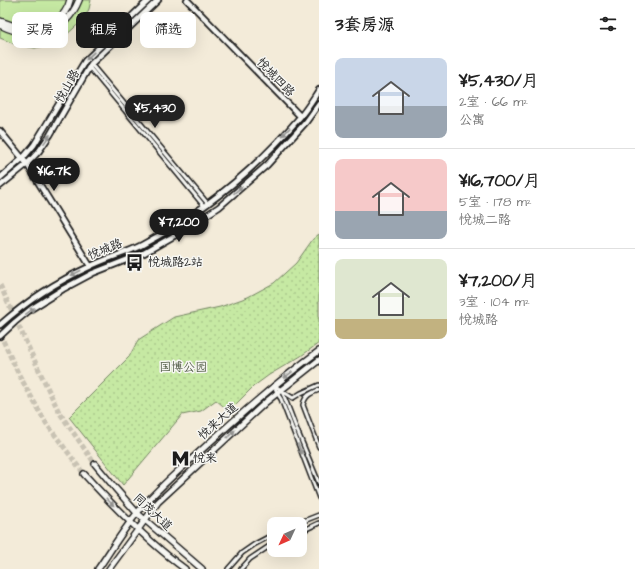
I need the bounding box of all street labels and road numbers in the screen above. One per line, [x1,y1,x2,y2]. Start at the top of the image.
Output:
street label: 悦城四路 [253,54,298,101]
street label: 悦山路 [51,66,84,106]
street label: 悦城路 [85,235,125,264]
street label: 悦来大道 [195,399,242,444]
street label: 同茂大道 [129,490,176,535]

